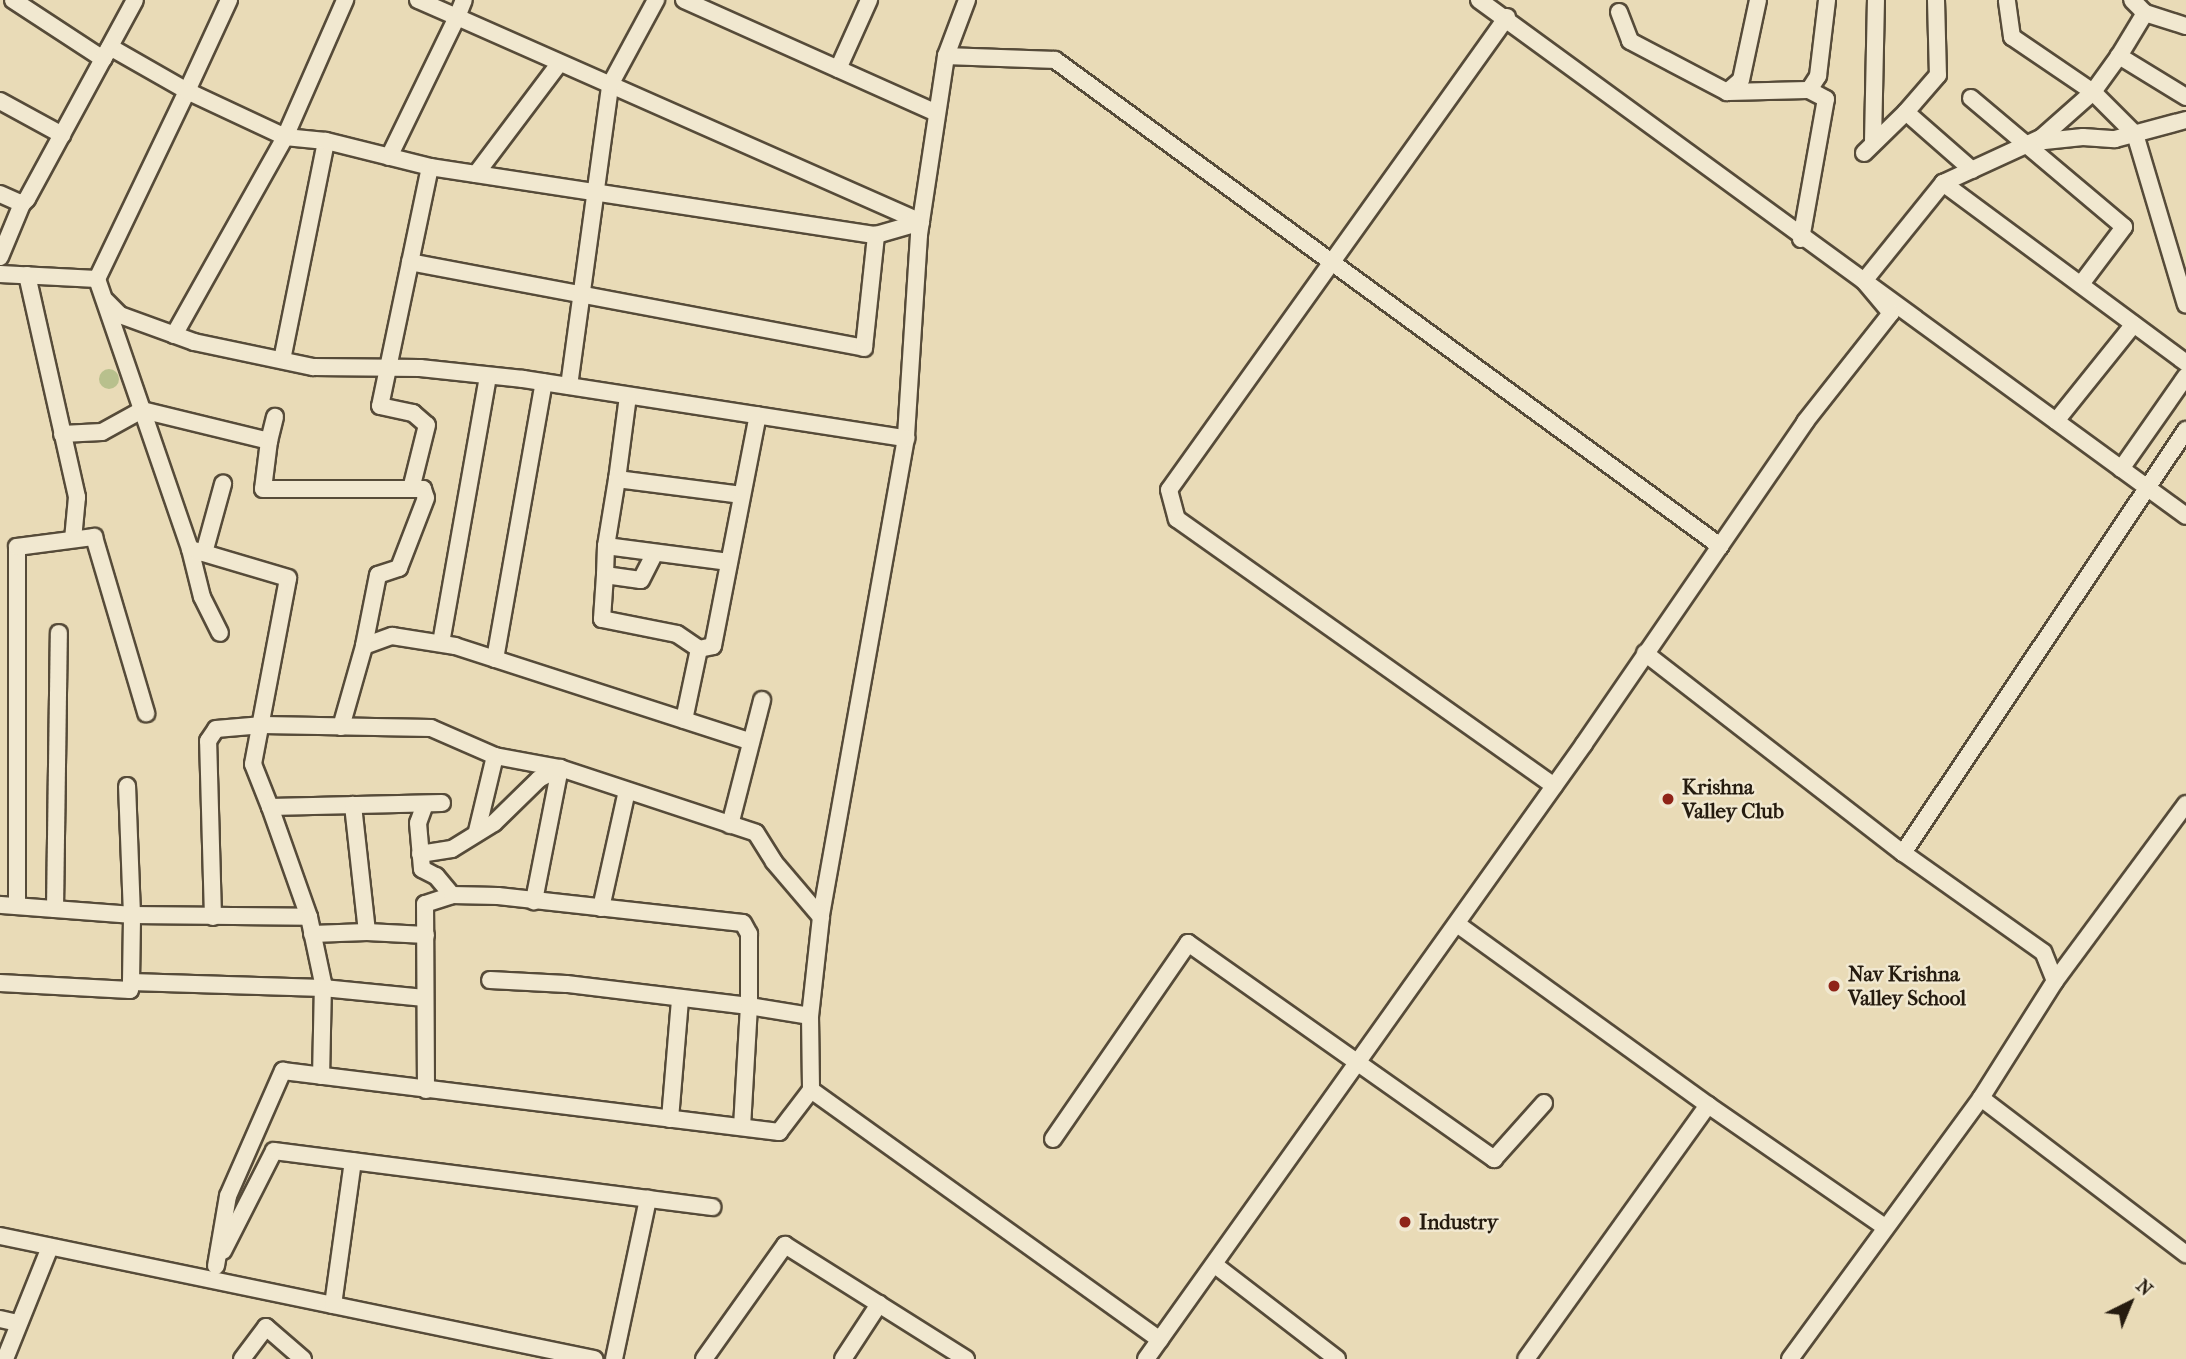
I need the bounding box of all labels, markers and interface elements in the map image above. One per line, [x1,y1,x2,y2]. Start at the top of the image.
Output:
place label: Krishna Valley Club [1682,774,1784,824]
marker: Krishna Valley Club [1660,791,1676,807]
place label: Nav Krishna Valley School [1848,961,1966,1011]
marker: Nav Krishna Valley School [1826,978,1842,994]
place label: Industry [1419,1209,1498,1235]
marker: Industry [1397,1214,1413,1230]
north arrow [2095,1268,2165,1338]
text: N [2132,1275,2157,1301]

